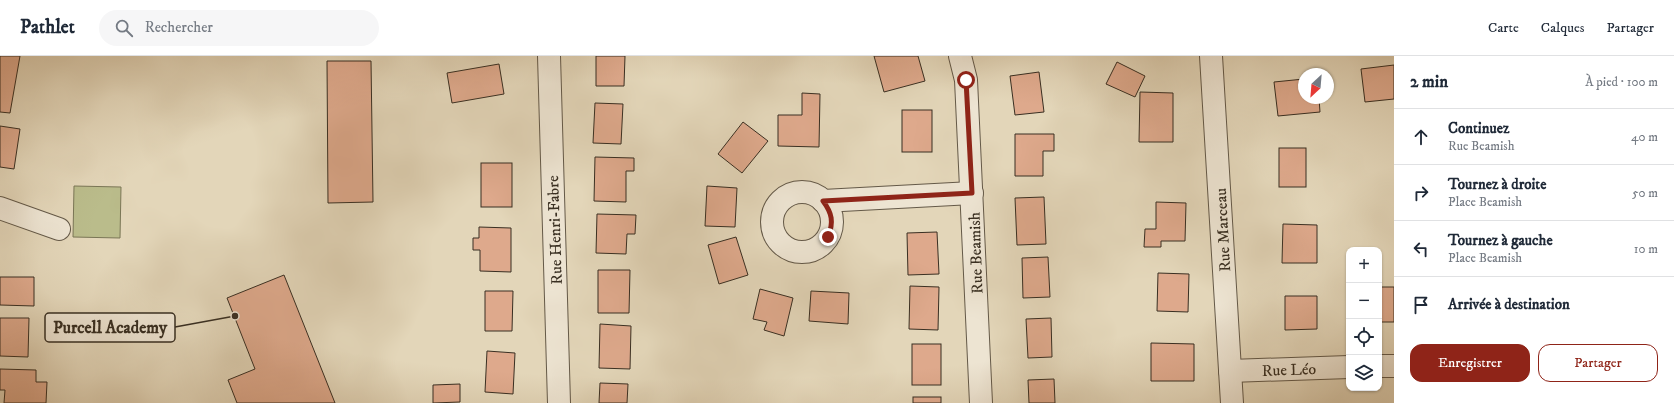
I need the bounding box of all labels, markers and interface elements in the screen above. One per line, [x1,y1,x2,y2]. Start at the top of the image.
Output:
search box [99,10,379,46]
text: Pathlet [20,16,75,39]
icon: search [113,17,135,39]
text: Rechercher [145,18,213,37]
text: Carte [1488,19,1519,37]
text: Calques [1541,19,1584,37]
text: Partager [1606,19,1654,37]
north arrow [1298,68,1334,104]
route start [957,71,975,89]
text: 2 min [1410,71,1448,93]
text: À pied · 100 m [1585,74,1658,90]
text: Continuez [1448,119,1509,138]
icon: ahead [1410,126,1432,148]
text: 40 m [1631,129,1658,145]
text: Rue Beamish [1448,138,1515,154]
street label: Rue Henri-Fabre [543,175,567,285]
text: Tournez à droite [1448,175,1546,194]
icon: right [1410,182,1432,204]
text: 50 m [1632,185,1658,201]
street label: Rue Marceau [1211,187,1235,272]
text: Place Beamish [1448,194,1522,210]
street label: Rue Beamish [965,211,987,294]
route end [819,228,837,246]
text: Tournez à gauche [1448,231,1553,250]
icon: left [1410,238,1432,260]
text: 10 m [1634,241,1658,257]
map controls [1346,247,1382,391]
button: + [1346,247,1382,283]
text: Place Beamish [1448,250,1522,266]
button: − [1346,283,1382,319]
icon: arrive [1410,294,1432,316]
text: Arrivée à destination [1448,295,1570,314]
callout: Purcell Academy [45,313,175,342]
text: Purcell Academy [53,317,168,339]
button: locate [1346,319,1382,355]
button: Enregistrer [1410,344,1530,382]
button: Partager [1538,344,1658,382]
button: layers [1346,355,1382,391]
street label: Rue Léo [1262,359,1317,381]

